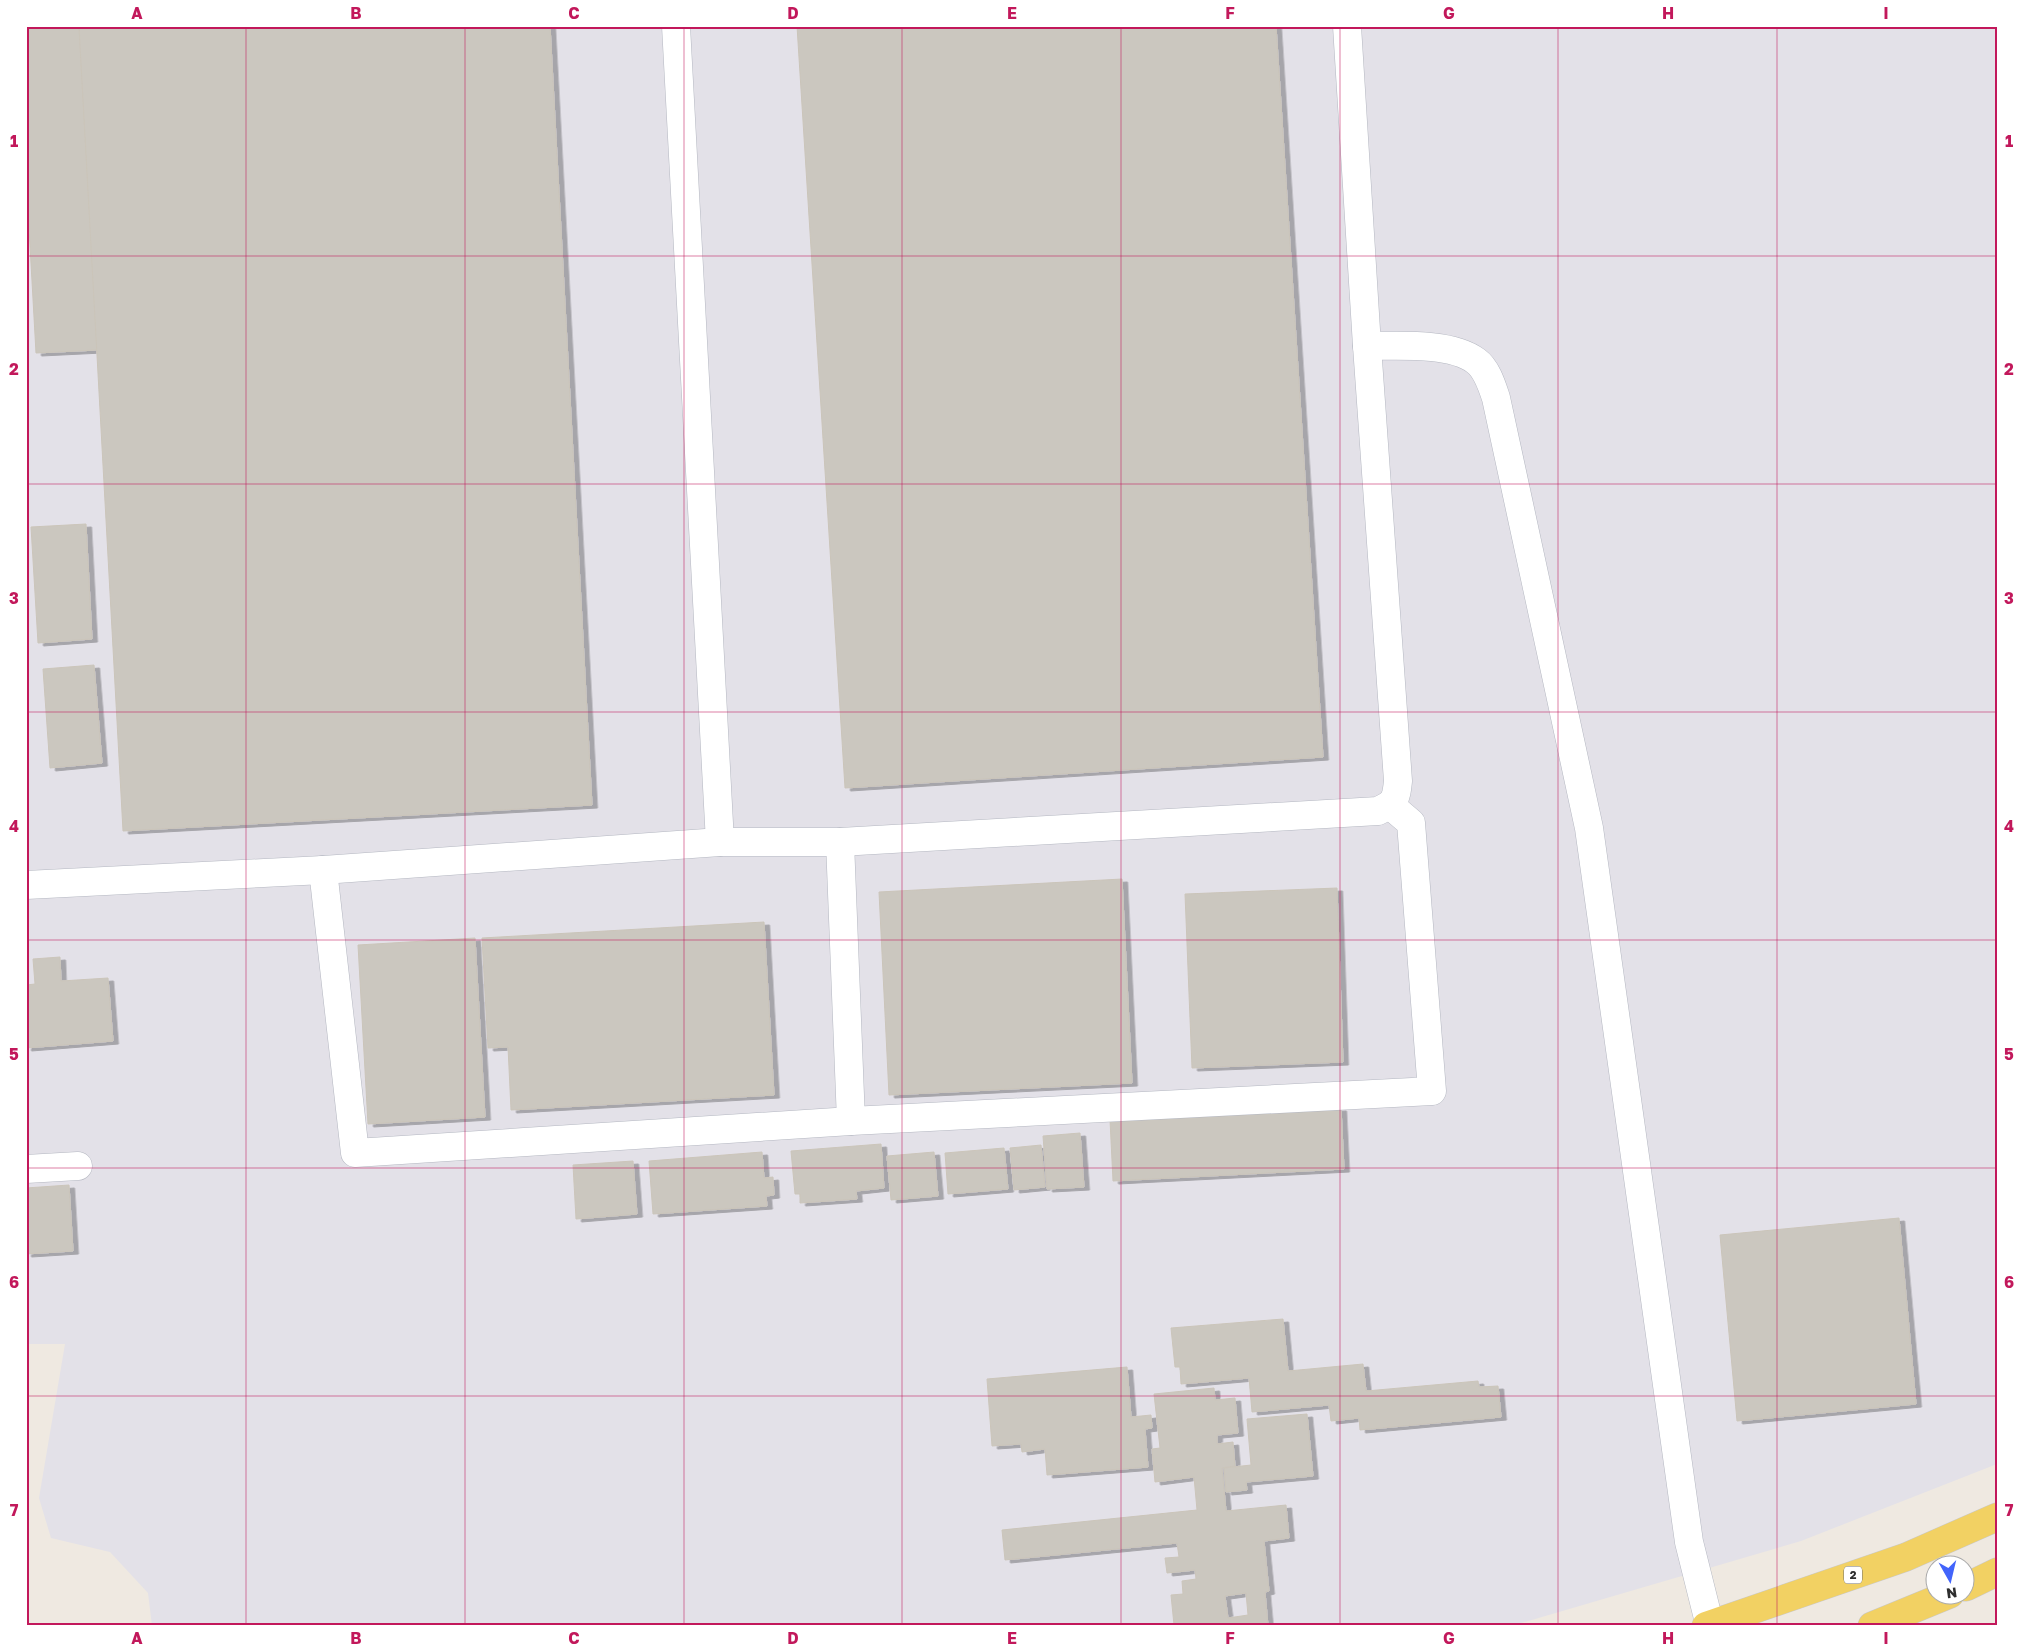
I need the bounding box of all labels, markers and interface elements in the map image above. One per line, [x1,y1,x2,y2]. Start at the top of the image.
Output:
text: A [131,3,143,23]
text: B [350,3,362,23]
text: C [568,3,580,23]
text: D [787,3,799,23]
text: E [1007,3,1017,23]
text: F [1225,3,1235,23]
text: G [1443,3,1455,23]
text: H [1662,3,1674,23]
text: I [1883,3,1889,23]
text: 1 [10,131,18,151]
text: 1 [2005,131,2013,151]
text: 2 [9,359,19,379]
text: 2 [2004,359,2014,379]
text: 3 [9,588,19,608]
text: 3 [2004,588,2014,608]
text: 4 [9,816,19,836]
text: 4 [2004,816,2014,836]
text: 5 [9,1044,19,1064]
text: 5 [2004,1044,2014,1064]
text: 6 [9,1272,19,1292]
text: 6 [2004,1272,2014,1292]
text: 7 [10,1500,19,1520]
text: 7 [2005,1500,2014,1520]
north arrow [1926,1554,1976,1604]
road number: 2 [1844,1566,1862,1584]
text: N [1945,1584,1958,1603]
text: A [131,1628,143,1648]
text: B [350,1628,362,1648]
text: C [568,1628,580,1648]
text: D [787,1628,799,1648]
text: E [1007,1628,1017,1648]
text: F [1225,1628,1235,1648]
text: G [1443,1628,1455,1648]
text: H [1662,1628,1674,1648]
text: I [1883,1628,1889,1648]

